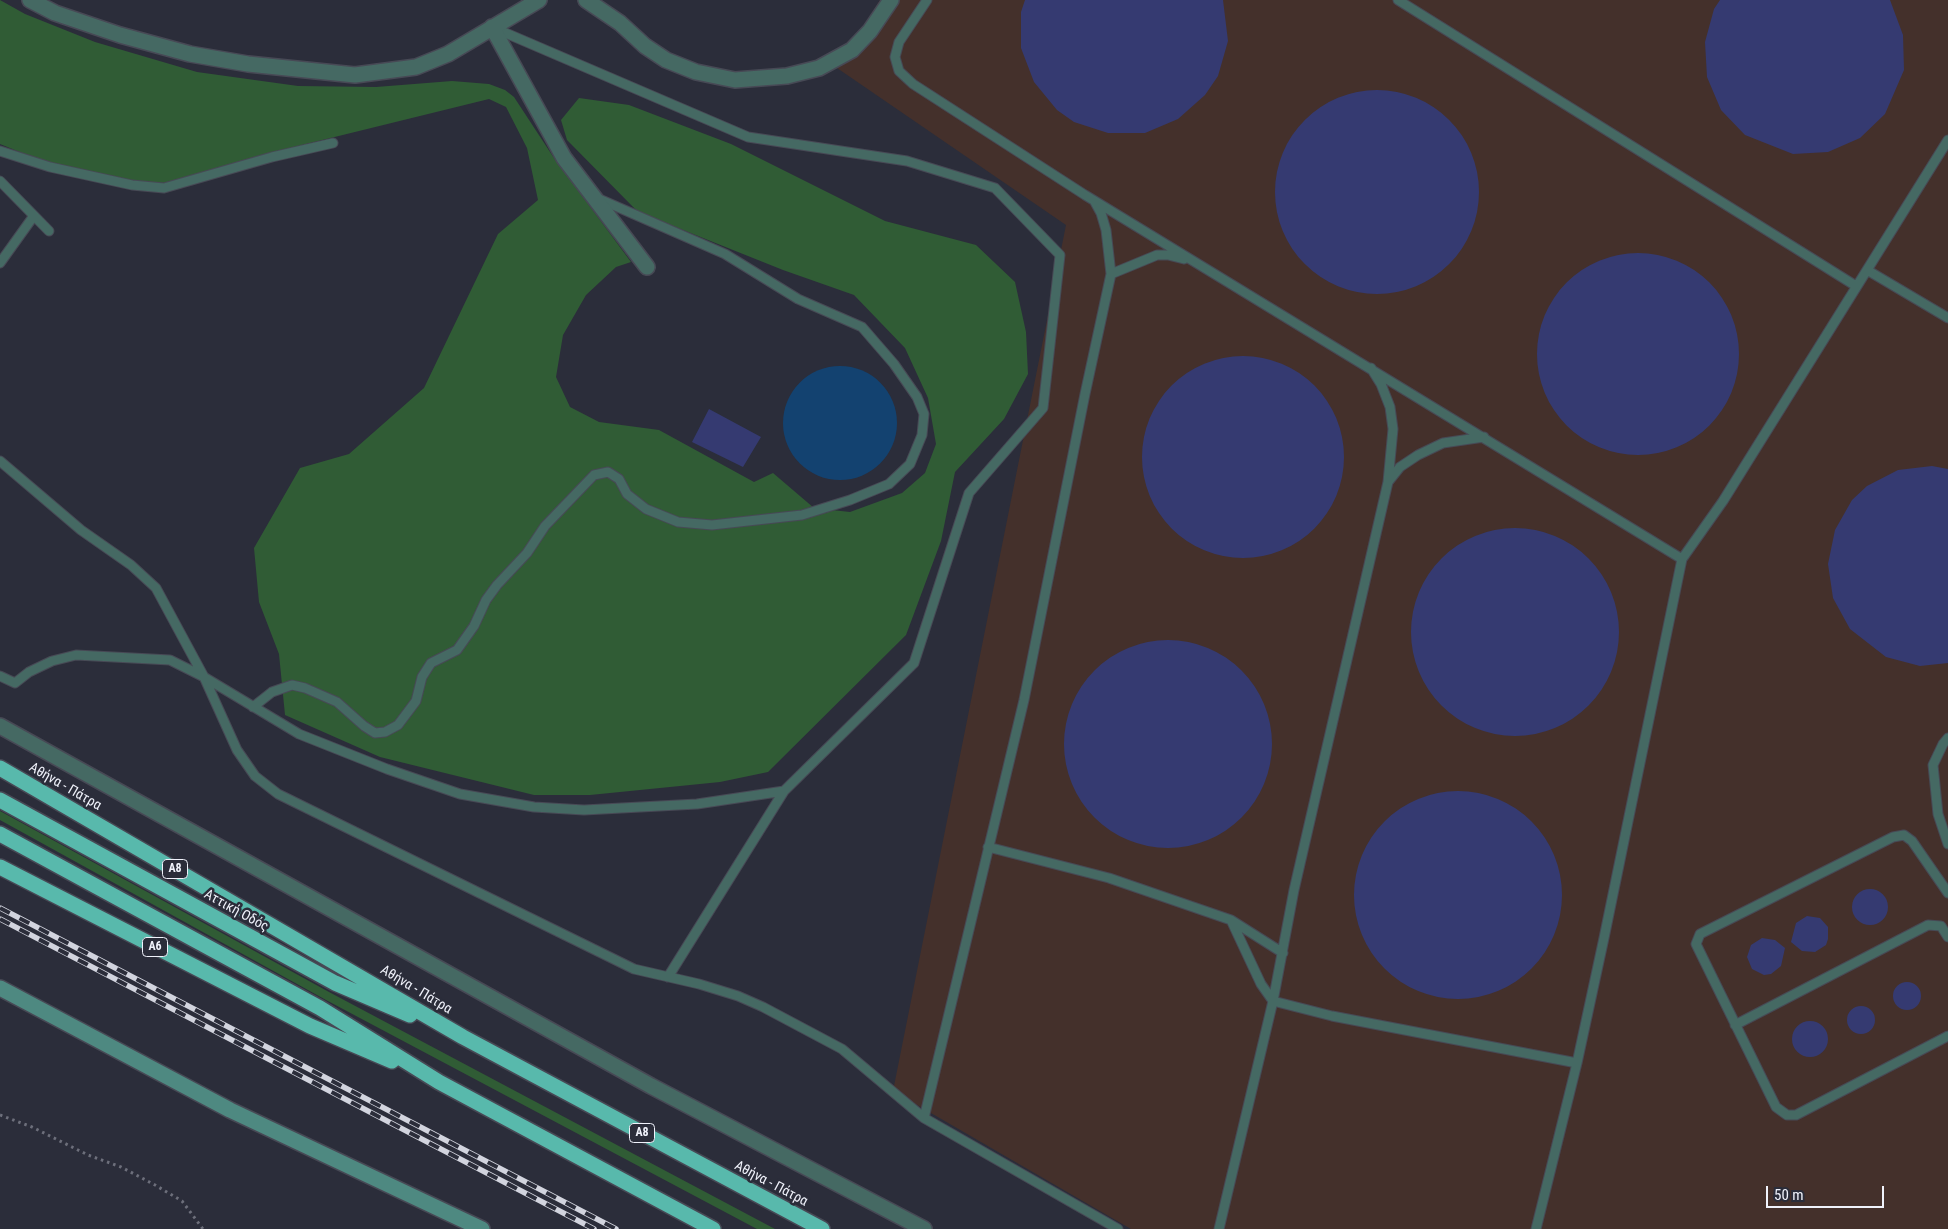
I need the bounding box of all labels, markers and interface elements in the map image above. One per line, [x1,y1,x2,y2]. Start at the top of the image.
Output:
street label: Αθήνα - Πάτρα [26,760,104,814]
road number: Α8 [162,860,188,879]
street label: Αττική Οδός [201,886,271,936]
road number: Α6 [142,938,168,956]
street label: Αθήνα - Πάτρα [377,962,455,1018]
road number: Α8 [630,1124,654,1142]
street label: Αθήνα - Πάτρα [731,1158,811,1210]
scale bar [1768,1176,1886,1208]
text: 50 m [1774,1186,1804,1204]

